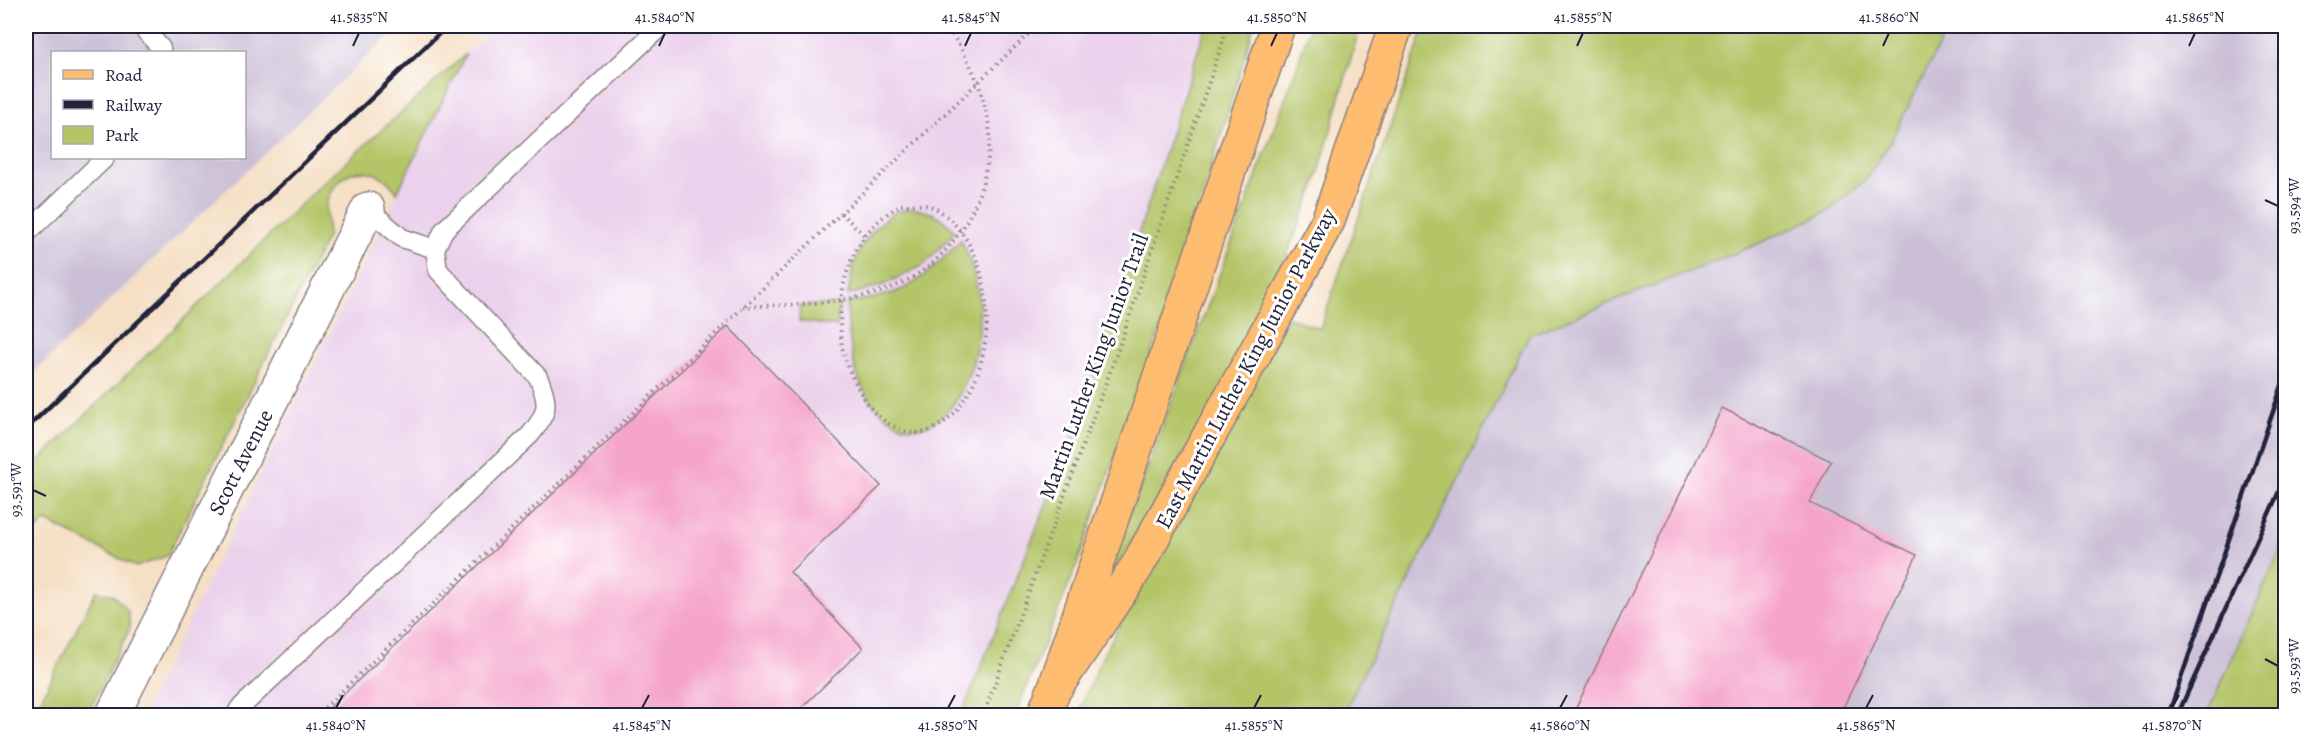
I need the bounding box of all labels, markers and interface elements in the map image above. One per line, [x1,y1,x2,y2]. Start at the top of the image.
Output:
text: 41.5835°N [330,7,388,27]
text: 41.5840°N [635,7,695,27]
text: 41.5845°N [942,7,1001,27]
text: 41.5850°N [1247,7,1307,27]
text: 41.5855°N [1554,7,1612,27]
text: 41.5860°N [1859,7,1919,27]
text: 41.5865°N [2166,7,2225,27]
legend [51,51,246,159]
text: Road [105,63,143,87]
text: Railway [105,93,163,117]
text: Park [105,123,139,147]
text: 93.594°W [2284,178,2304,234]
street label: East Martin Luther King Junior Parkway [1148,203,1343,534]
street label: Martin Luther King Junior Trail [1032,229,1156,503]
street label: Scott Avenue [201,404,280,521]
text: 93.591°W [6,463,26,517]
text: 93.593°W [2284,638,2304,694]
text: 41.5840°N [306,715,366,735]
text: 41.5845°N [613,715,672,735]
text: 41.5850°N [918,715,978,735]
text: 41.5855°N [1225,715,1283,735]
text: 41.5860°N [1530,715,1590,735]
text: 41.5865°N [1837,715,1896,735]
text: 41.5870°N [2142,715,2202,735]

